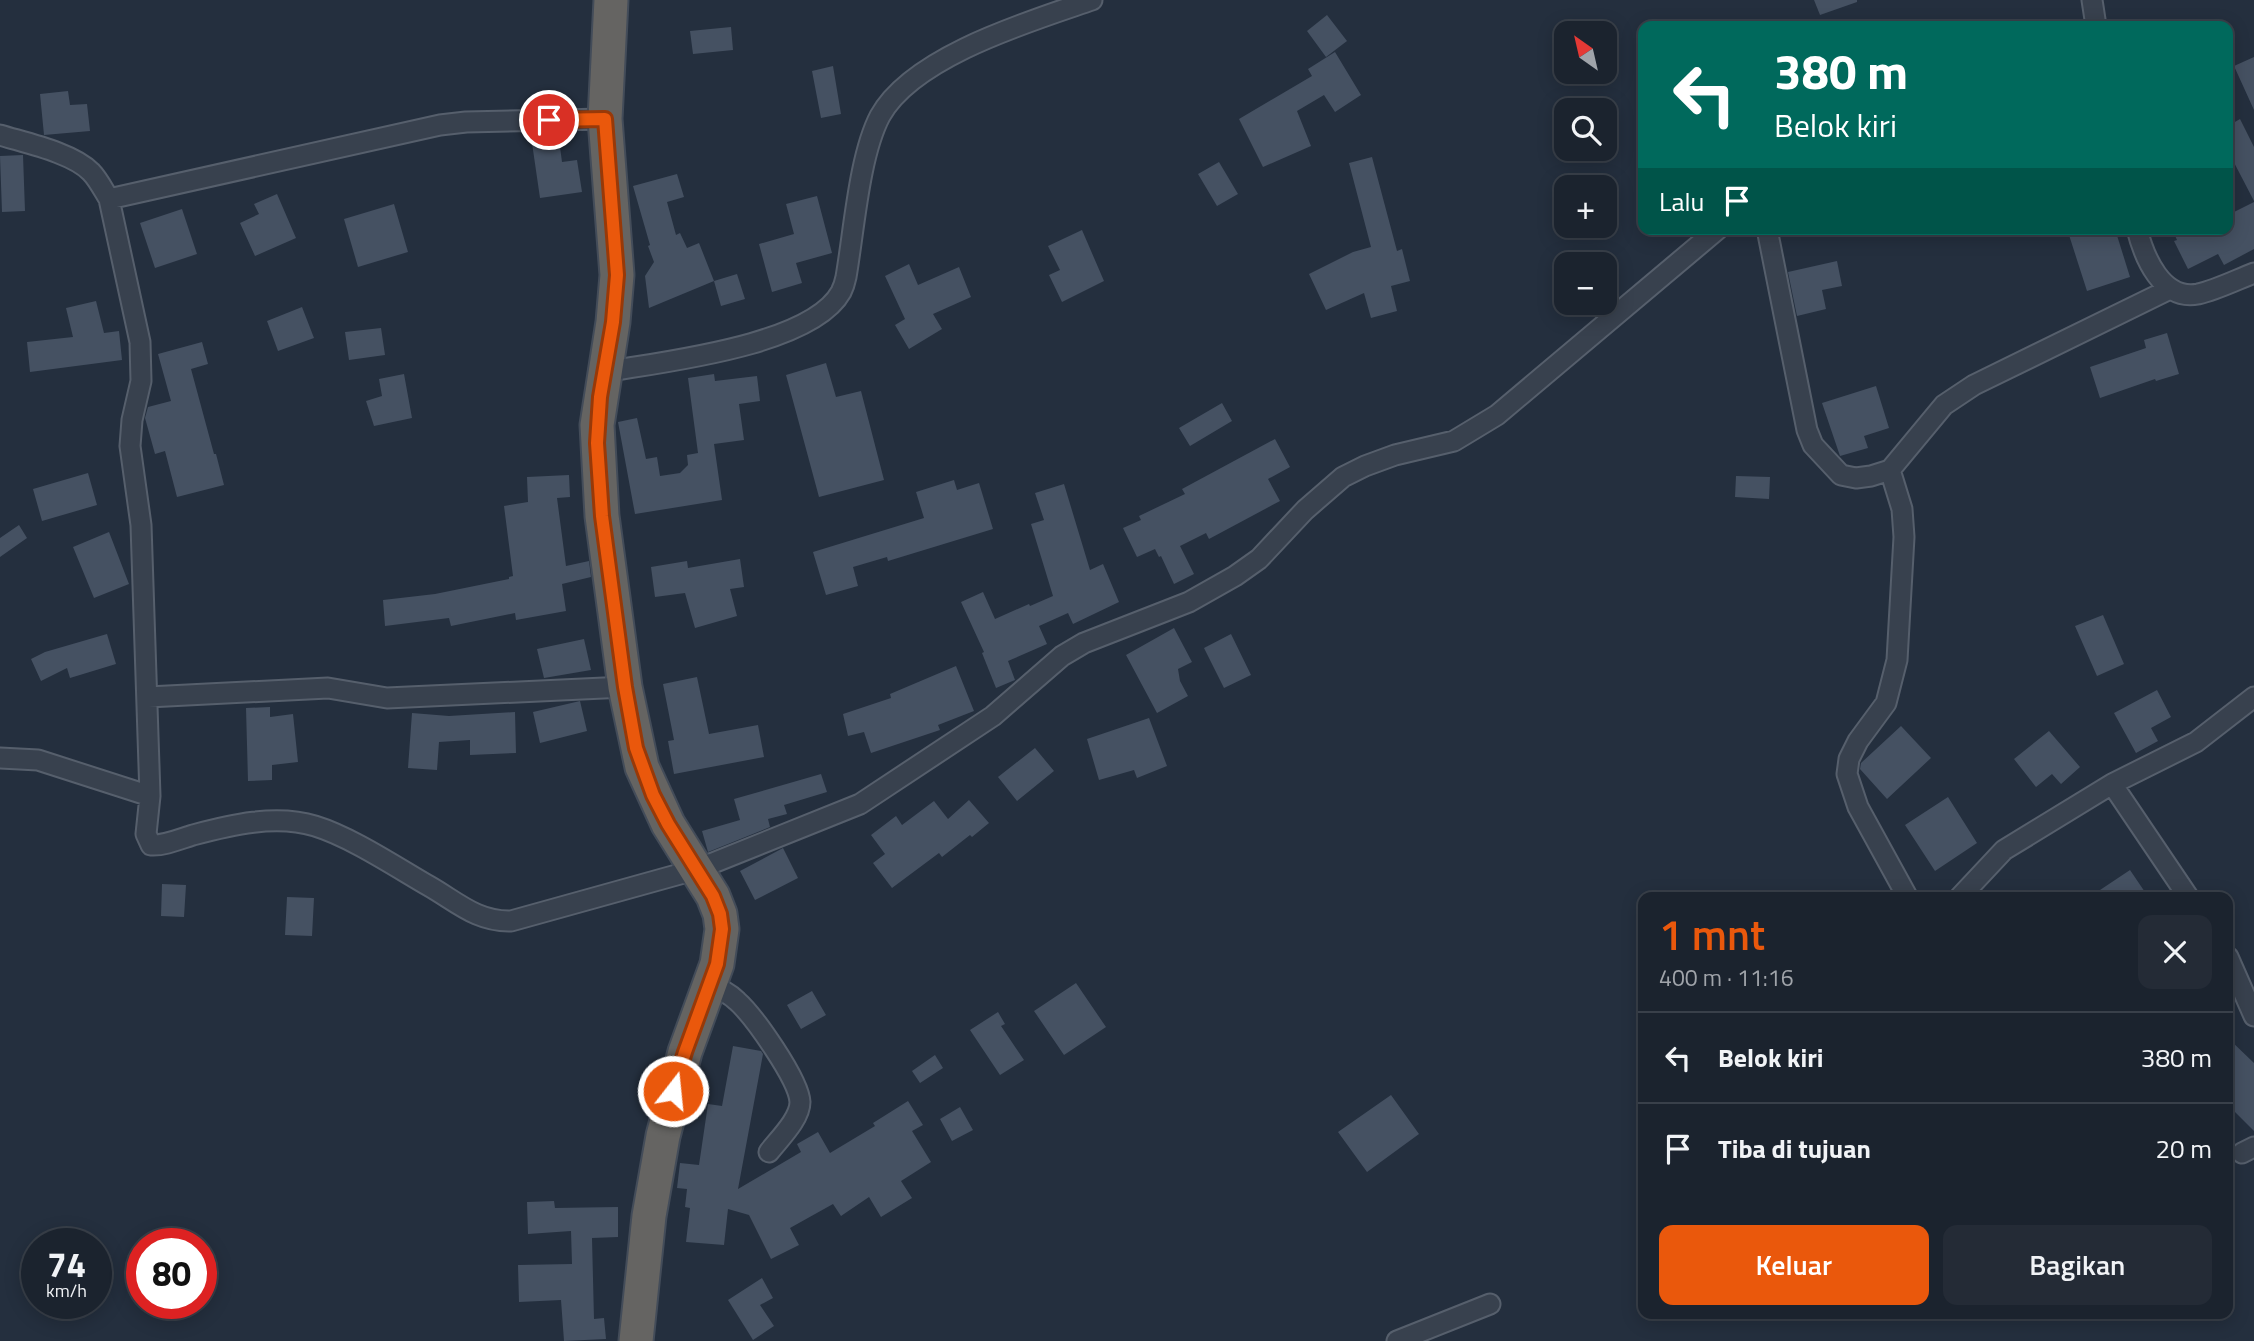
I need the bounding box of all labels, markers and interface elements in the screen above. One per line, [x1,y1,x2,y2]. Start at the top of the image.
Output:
north arrow [1554,21,1617,84]
map controls [1554,21,1617,315]
text: 380 m [1774,33,1908,108]
icon: left [1659,49,1750,140]
pin [519,90,579,150]
button: search [1554,98,1617,161]
icon: arrive [530,101,568,139]
text: Belok kiri [1774,101,1897,149]
button: + [1554,175,1617,238]
text: Lalu [1659,182,1704,221]
icon: arrive [1718,182,1756,220]
button: − [1554,252,1617,315]
text: 1 mnt [1659,902,1765,966]
button: close [2138,915,2212,989]
text: 400 m · 11:16 [1659,960,1794,995]
text: Belok kiri [1718,1038,1824,1077]
text: 380 m [2141,1038,2212,1077]
icon: left [1659,1039,1697,1077]
position arrow [636,1054,710,1128]
text: Tiba di tujuan [1718,1129,1871,1168]
text: 20 m [2155,1129,2212,1168]
icon: arrive [1659,1130,1697,1168]
button: Keluar [1659,1225,1929,1305]
button: Bagikan [1943,1225,2212,1305]
speed limit sign: 80 [126,1228,217,1319]
text: 74 [47,1237,86,1291]
text: km/h [46,1277,87,1304]

